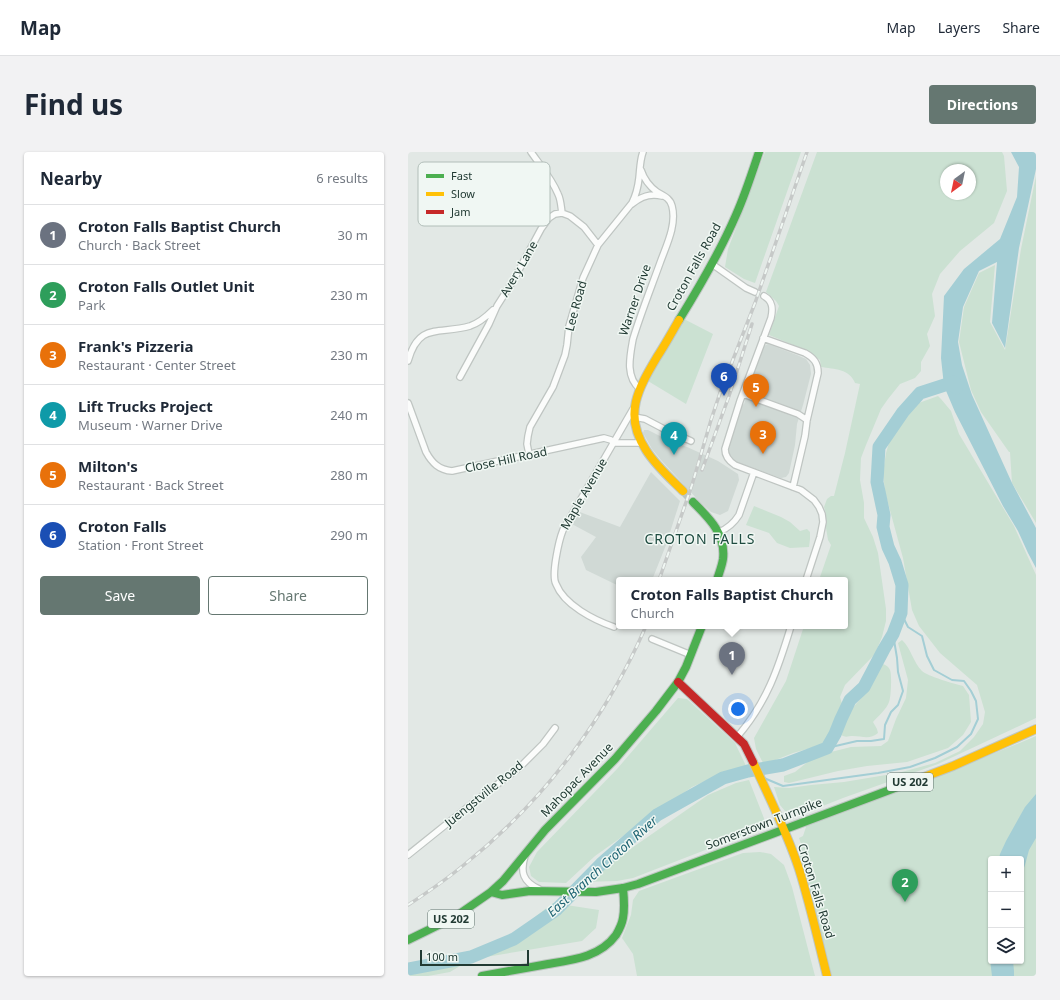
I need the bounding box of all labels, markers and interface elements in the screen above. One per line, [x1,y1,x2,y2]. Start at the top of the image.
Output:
text: Map [20,15,61,41]
text: Map [887,18,916,37]
text: Layers [938,18,980,37]
text: Share [1002,18,1040,37]
text: Find us [24,85,123,123]
button: Directions [929,85,1036,124]
legend [418,162,550,226]
north arrow [940,164,976,200]
text: Nearby [40,167,102,190]
text: Fast [451,168,472,183]
text: 6 results [316,169,368,187]
text: Slow [451,186,475,201]
text: Jam [450,204,470,219]
text: Croton Falls Baptist Church [78,216,281,236]
street label: Croton Falls Road [662,220,725,314]
text: 1 [49,226,57,244]
text: 30 m [338,226,368,244]
text: Church · Back Street [78,236,201,254]
street label: Avery Lane [496,237,542,300]
street label: Warner Drive [614,262,655,338]
text: Croton Falls Outlet Unit [78,276,255,296]
street label: Lee Road [561,279,590,333]
text: 2 [49,286,57,304]
text: 230 m [330,286,368,304]
text: Park [78,296,105,314]
text: Frank's Pizzeria [78,336,193,356]
text: 3 [49,346,57,364]
text: 230 m [330,346,368,364]
text: Restaurant · Center Street [78,356,236,374]
pin: 6 [711,363,737,396]
pin: 5 [743,374,769,407]
text: Lift Trucks Project [78,396,213,416]
text: 4 [49,406,57,424]
text: 240 m [330,406,368,424]
text: Museum · Warner Drive [78,416,223,434]
pin: 3 [750,421,776,454]
pin: 4 [661,422,687,455]
street label: Close Hill Road [463,442,549,477]
street label: Maple Avenue [556,455,611,533]
text: Milton's [78,456,138,476]
text: 5 [49,466,57,484]
text: 280 m [330,466,368,484]
text: Restaurant · Back Street [78,476,224,494]
text: Croton Falls [78,516,167,536]
text: 6 [49,526,57,544]
text: 290 m [330,526,368,544]
district label: CROTON FALLS [644,529,756,548]
text: Station · Front Street [78,536,203,554]
button: Save [40,576,200,615]
button: Share [208,576,368,615]
popup [616,577,848,629]
text: Croton Falls Baptist Church [631,584,833,604]
text: Church [631,604,674,622]
pin: 1 [719,642,745,675]
your location [728,699,748,719]
street label: Mahopac Avenue [537,739,617,821]
street label: Juengstville Road [440,757,527,831]
road number: US 202 [887,773,933,791]
street label: Somerstown Turnpike [703,793,825,854]
water label: East Branch Croton River [543,811,662,920]
street label: Croton Falls Road [794,841,839,940]
map controls [988,856,1024,964]
button: + [988,856,1024,892]
pin: 2 [892,869,918,902]
button: − [988,892,1024,928]
road number: US 202 [428,910,474,928]
button: layers [988,928,1024,964]
scale bar [420,948,529,967]
text: 100 m [426,949,458,964]

